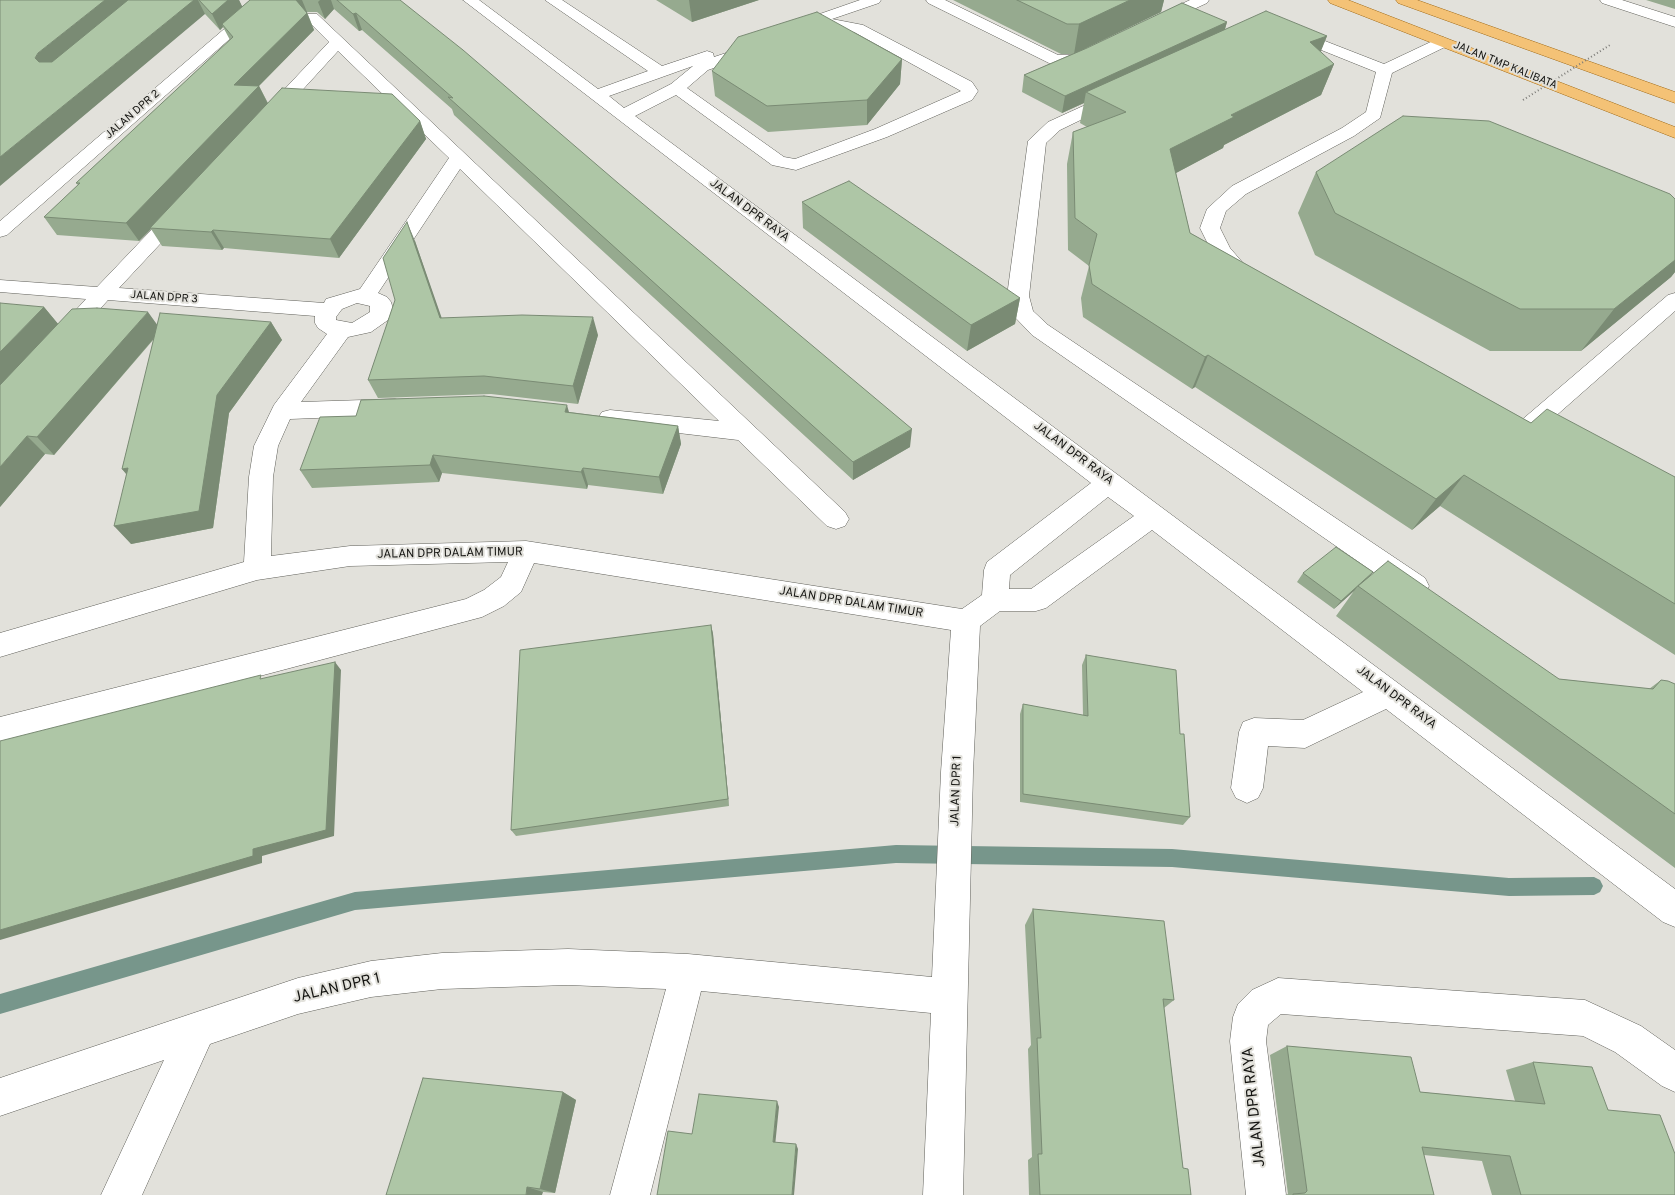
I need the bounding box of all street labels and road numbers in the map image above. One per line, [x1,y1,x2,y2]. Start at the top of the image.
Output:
street label: JALAN TMP KALIBATA [1451,39,1559,93]
street label: JALAN DPR 2 [103,88,163,142]
street label: JALAN DPR RAYA [706,176,792,246]
street label: JALAN DPR 3 [130,289,198,307]
street label: JALAN DPR RAYA [1030,419,1116,489]
street label: JALAN DPR DALAM TIMUR [377,546,523,562]
street label: JALAN DPR DALAM TIMUR [778,584,924,622]
street label: JALAN DPR RAYA [1353,663,1439,733]
street label: JALAN DPR 1 [949,755,965,827]
street label: JALAN DPR 1 [292,970,382,1008]
street label: JALAN DPR RAYA [1240,1046,1270,1168]

